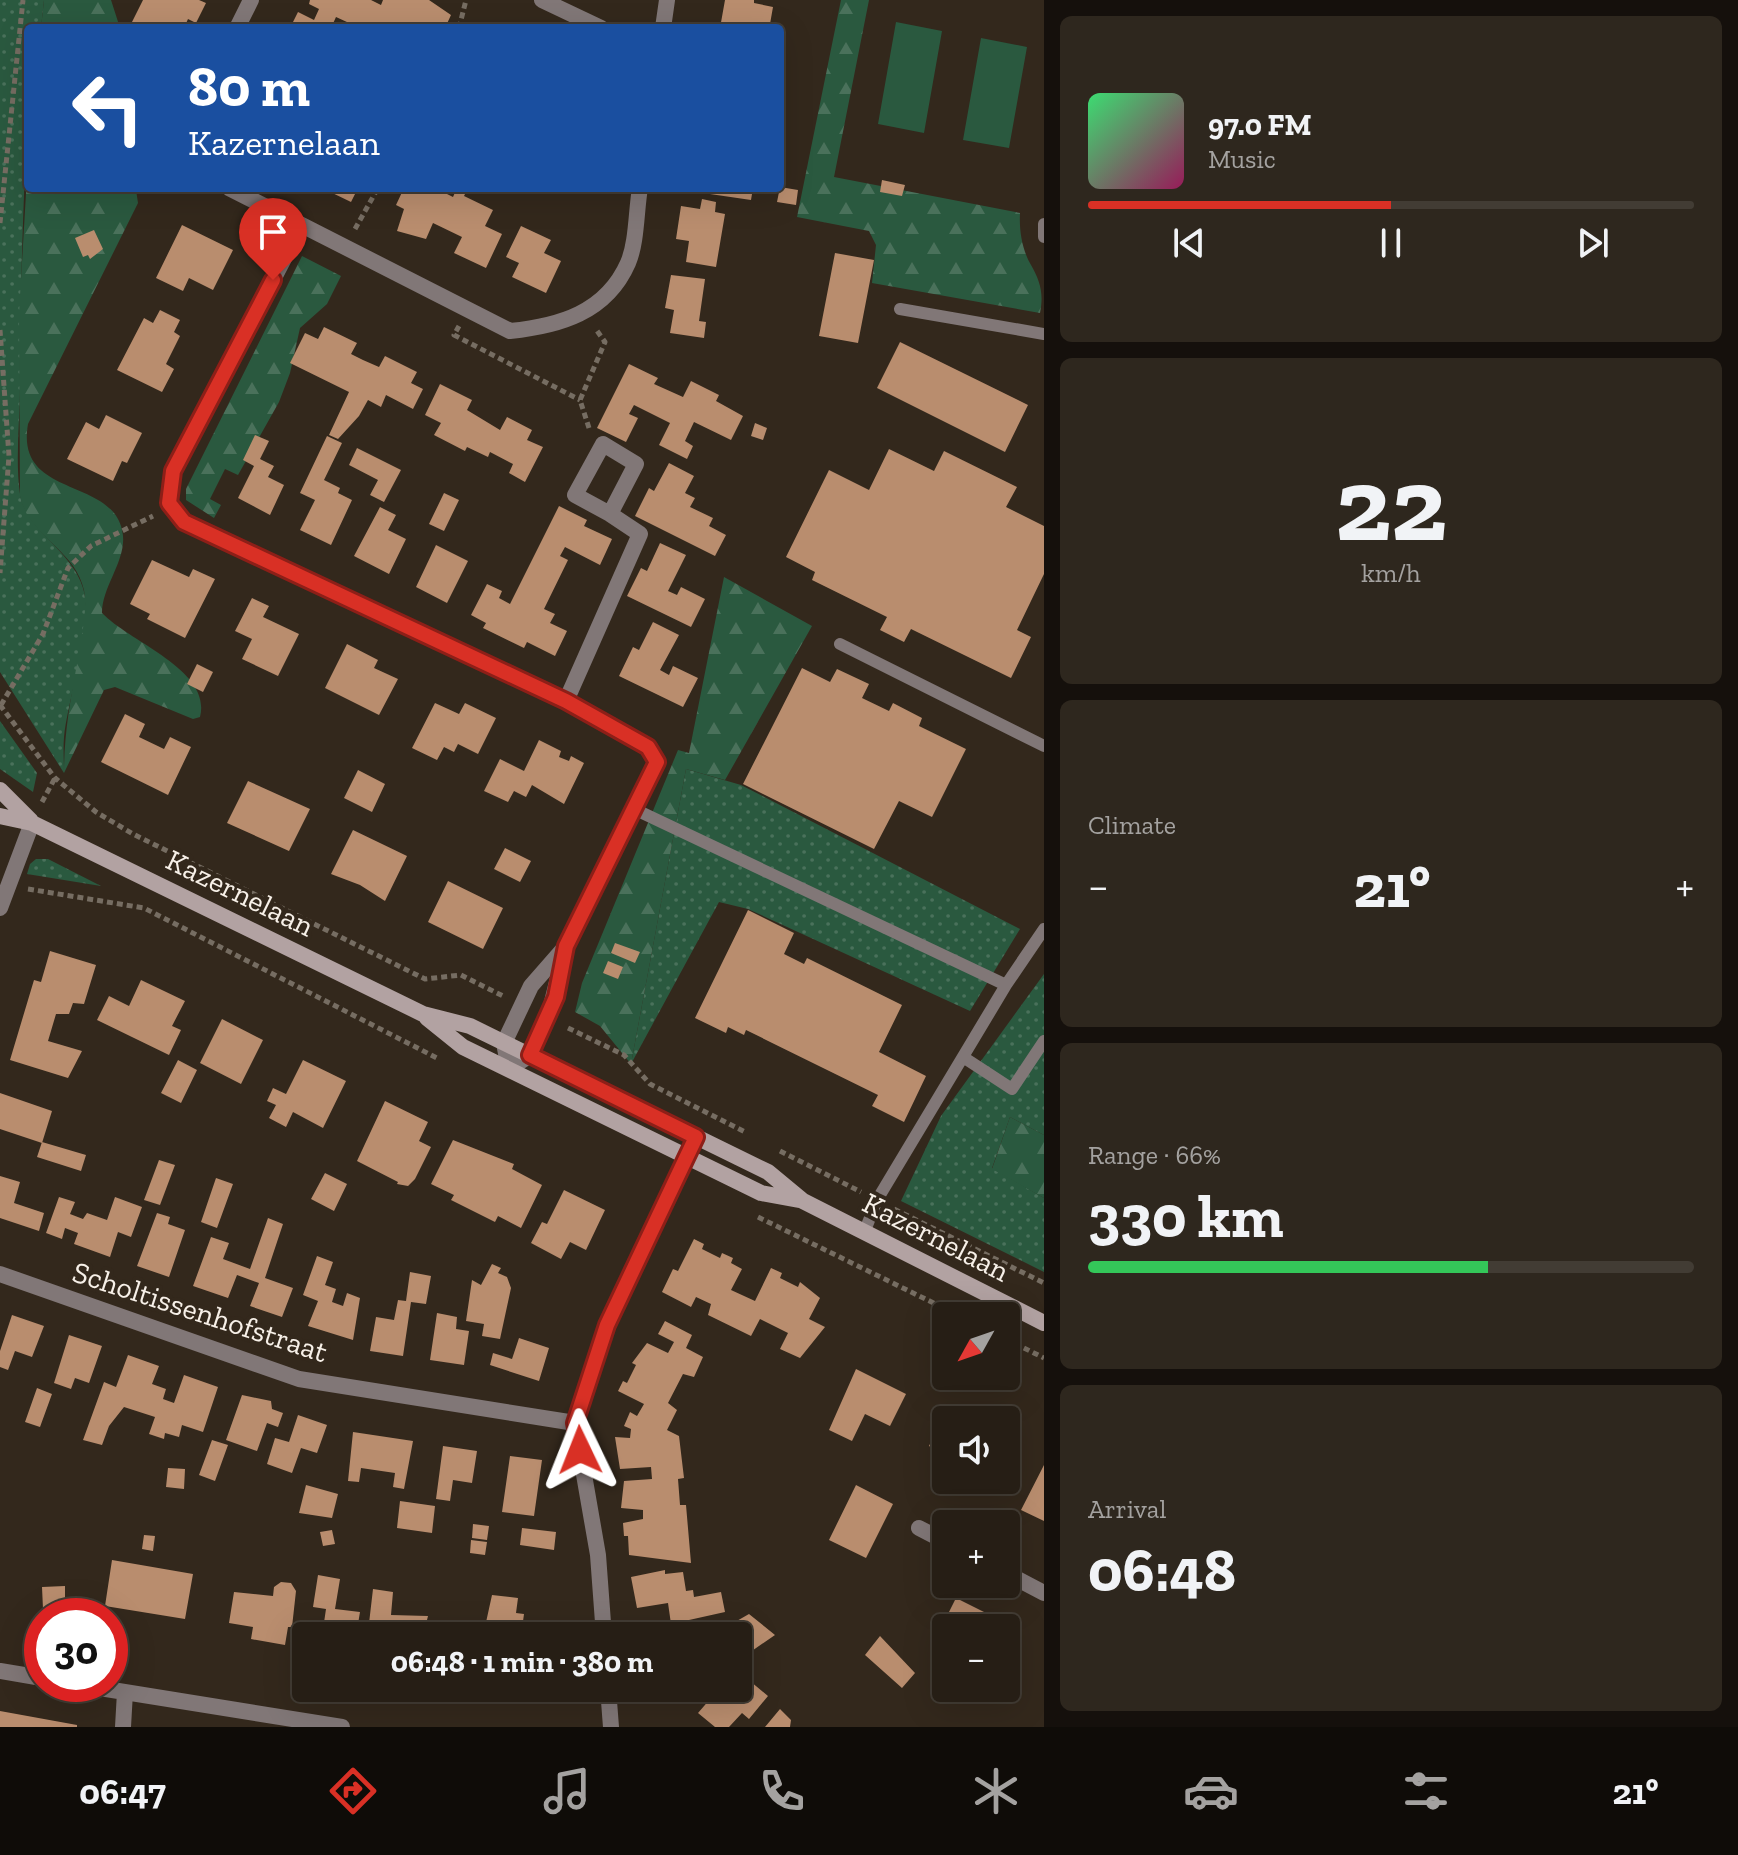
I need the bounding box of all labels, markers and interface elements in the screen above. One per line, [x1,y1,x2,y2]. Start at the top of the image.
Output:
text: 80 m [188,53,310,120]
icon: left [56,56,160,160]
text: 97.0 FM [1208,107,1312,143]
text: Kazernelaan [188,121,380,164]
text: Music [1208,143,1276,175]
pin [239,198,307,280]
icon: arrive [251,210,295,254]
icon: previous [1167,221,1211,265]
icon: pause [1369,221,1413,265]
icon: next [1571,221,1615,265]
text: 22 [1335,442,1447,567]
text: km/h [1361,557,1421,589]
text: Climate [1088,809,1176,841]
street label: Kazernelaan [160,842,320,944]
text: 21° [1353,850,1431,922]
text: − [1088,859,1109,912]
text: + [1675,859,1694,912]
text: Range · 66% [1088,1139,1221,1171]
text: 330 km [1088,1180,1283,1252]
street label: Kazernelaan [857,1185,1015,1289]
street label: Scholtissenhofstraat [68,1254,332,1370]
north arrow [932,1302,1020,1390]
map controls [932,1302,1020,1702]
button: sound [932,1406,1020,1494]
position arrow [538,1408,622,1492]
text: Arrival [1088,1493,1166,1525]
button: + [932,1510,1020,1598]
text: 06:48 [1088,1534,1236,1606]
speed limit sign: 30 [24,1598,128,1702]
button: − [932,1614,1020,1702]
text: 06:48 · 1 min · 380 m [391,1644,653,1680]
icon: directions [325,1763,381,1819]
icon: music [539,1763,595,1819]
icon: phone [754,1763,810,1819]
icon: climate [968,1763,1024,1819]
icon: car [1183,1763,1239,1819]
icon: filters [1398,1763,1454,1819]
text: 06:47 [79,1770,166,1813]
text: 21° [1612,1770,1659,1813]

